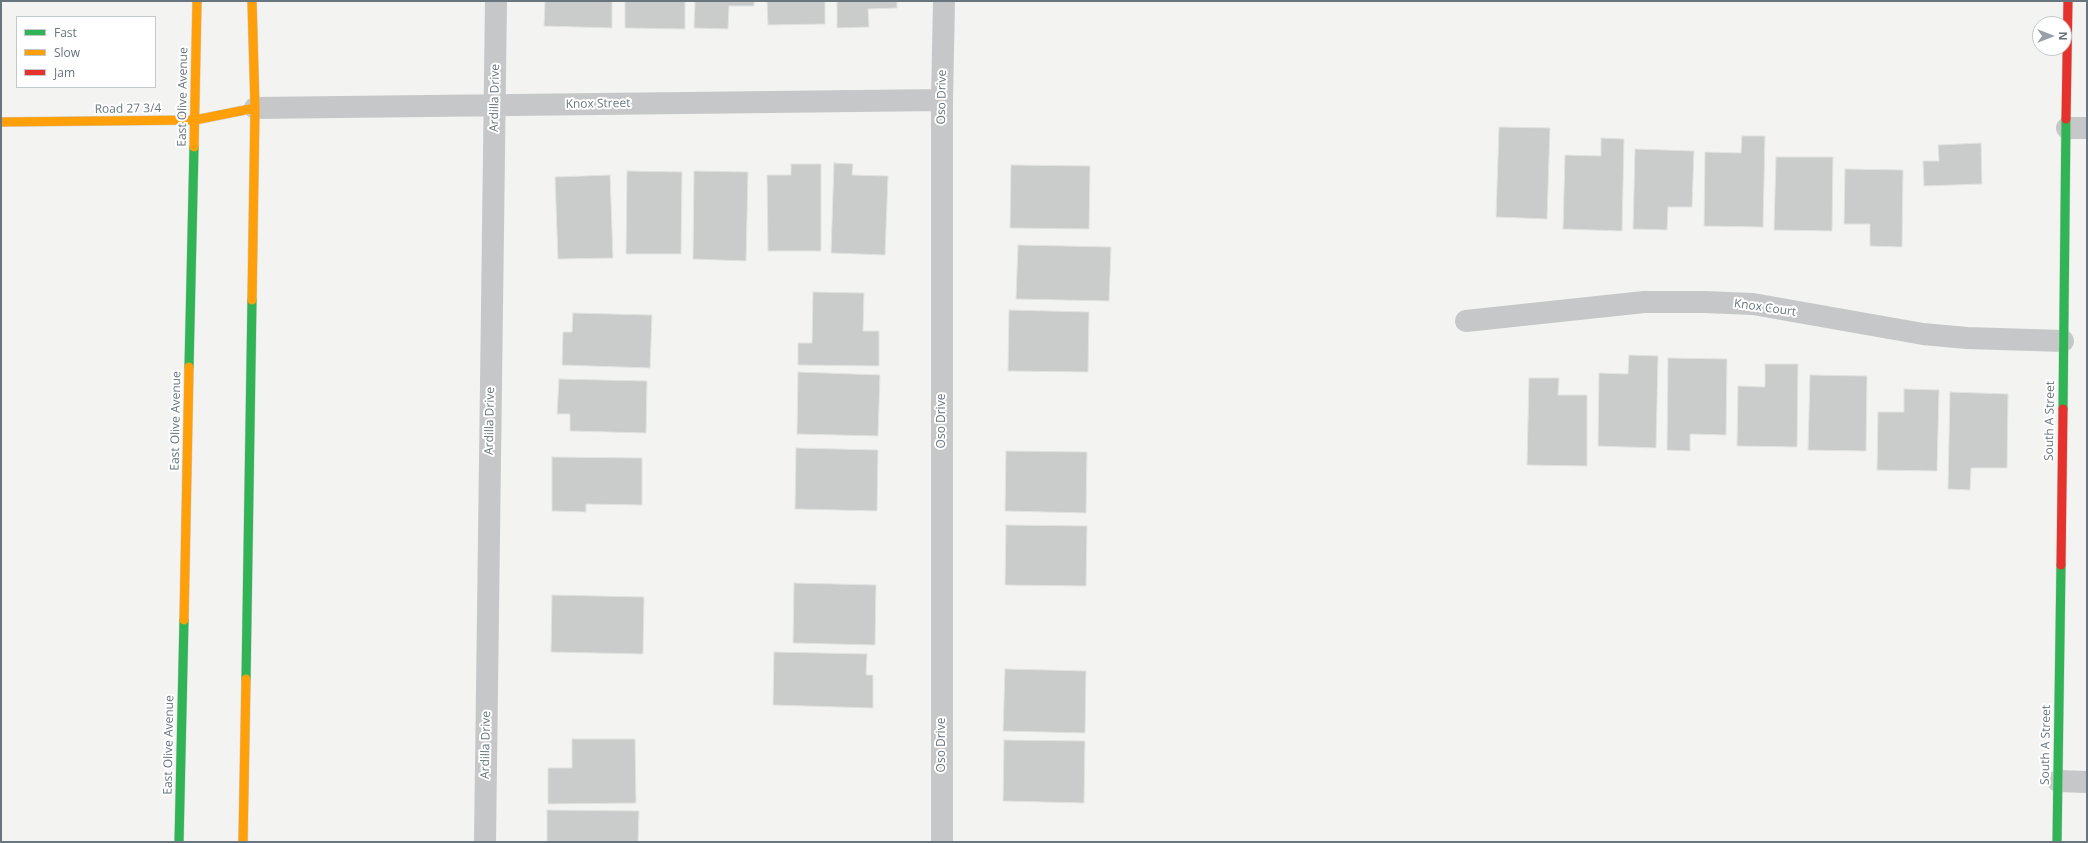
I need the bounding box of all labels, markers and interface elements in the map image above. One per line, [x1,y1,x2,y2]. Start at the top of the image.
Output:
legend [16,16,156,88]
north arrow [2032,16,2072,56]
text: Fast [54,24,77,41]
text: N [2056,32,2071,40]
text: Slow [54,44,80,61]
street label: East Olive Avenue [175,47,191,147]
text: Jam [54,64,75,81]
street label: Ardilla Drive [487,64,503,132]
street label: Oso Drive [934,69,950,125]
street label: Knox Street [565,96,631,112]
street label: Road 27 3/4 [95,101,161,117]
street label: Knox Court [1733,297,1797,319]
street label: East Olive Avenue [168,371,184,471]
street label: South A Street [2042,381,2058,461]
street label: Ardilla Drive [482,387,498,455]
street label: Oso Drive [935,394,949,448]
street label: East Olive Avenue [161,695,177,795]
street label: South A Street [2038,705,2054,785]
street label: Ardilla Drive [478,711,494,779]
street label: Oso Drive [935,718,949,772]

